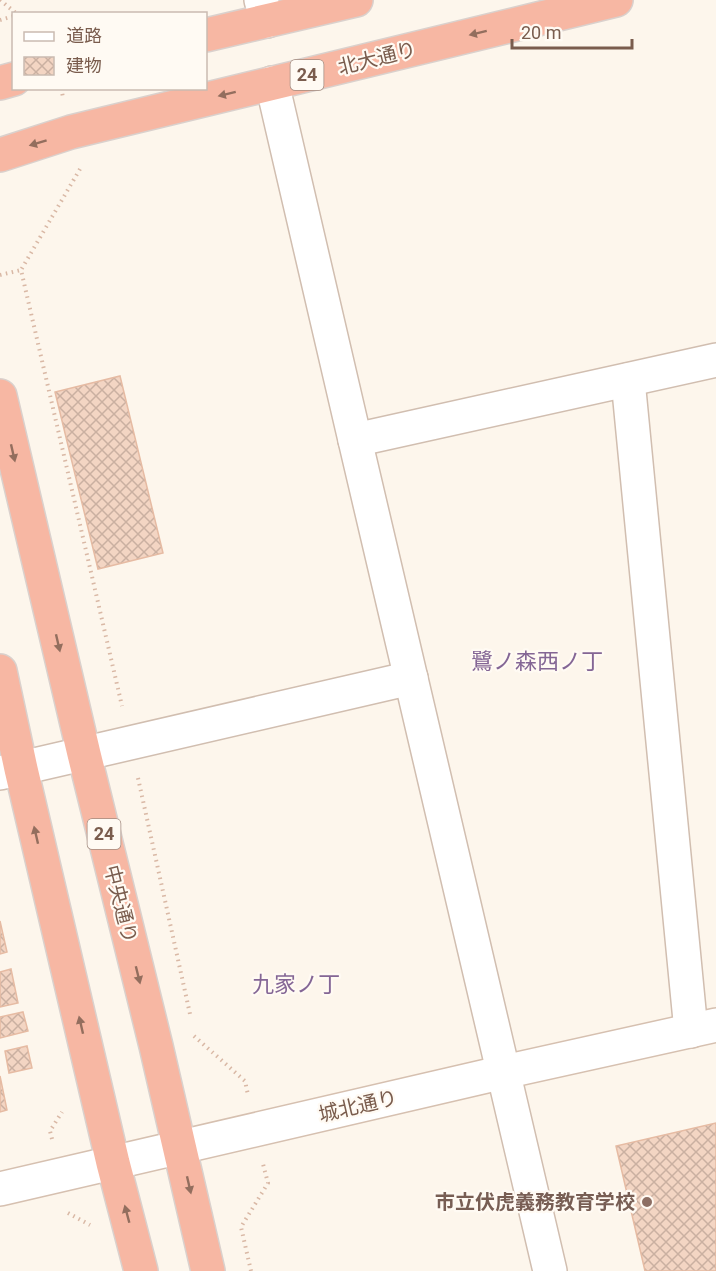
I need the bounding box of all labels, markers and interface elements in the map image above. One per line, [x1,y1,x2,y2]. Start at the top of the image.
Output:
legend [12,12,207,90]
scale bar [512,12,632,50]
text: 20 m [521,22,561,43]
text: 道路 [66,25,102,46]
one-way arrow [468,29,487,39]
street label: 北大通り [335,37,419,79]
text: 建物 [66,55,102,76]
road number: 24 [290,60,324,90]
one-way arrow [218,90,236,100]
one-way arrow [29,139,47,148]
one-way arrow [9,444,19,462]
one-way arrow [53,634,63,652]
district label: 鷺ノ森西ノ丁 [471,649,603,674]
road number: 24 [88,819,120,849]
one-way arrow [31,826,41,844]
street label: 中央通り [100,862,142,946]
one-way arrow [134,966,144,984]
district label: 九家ノ丁 [252,972,340,997]
one-way arrow [75,1016,85,1034]
street label: 城北通り [316,1085,400,1127]
one-way arrow [184,1176,194,1194]
place label: 市立伏虎義務教育学校 [435,1190,635,1214]
marker: 市立伏虎義務教育学校 [640,1195,654,1209]
one-way arrow [121,1205,131,1223]

